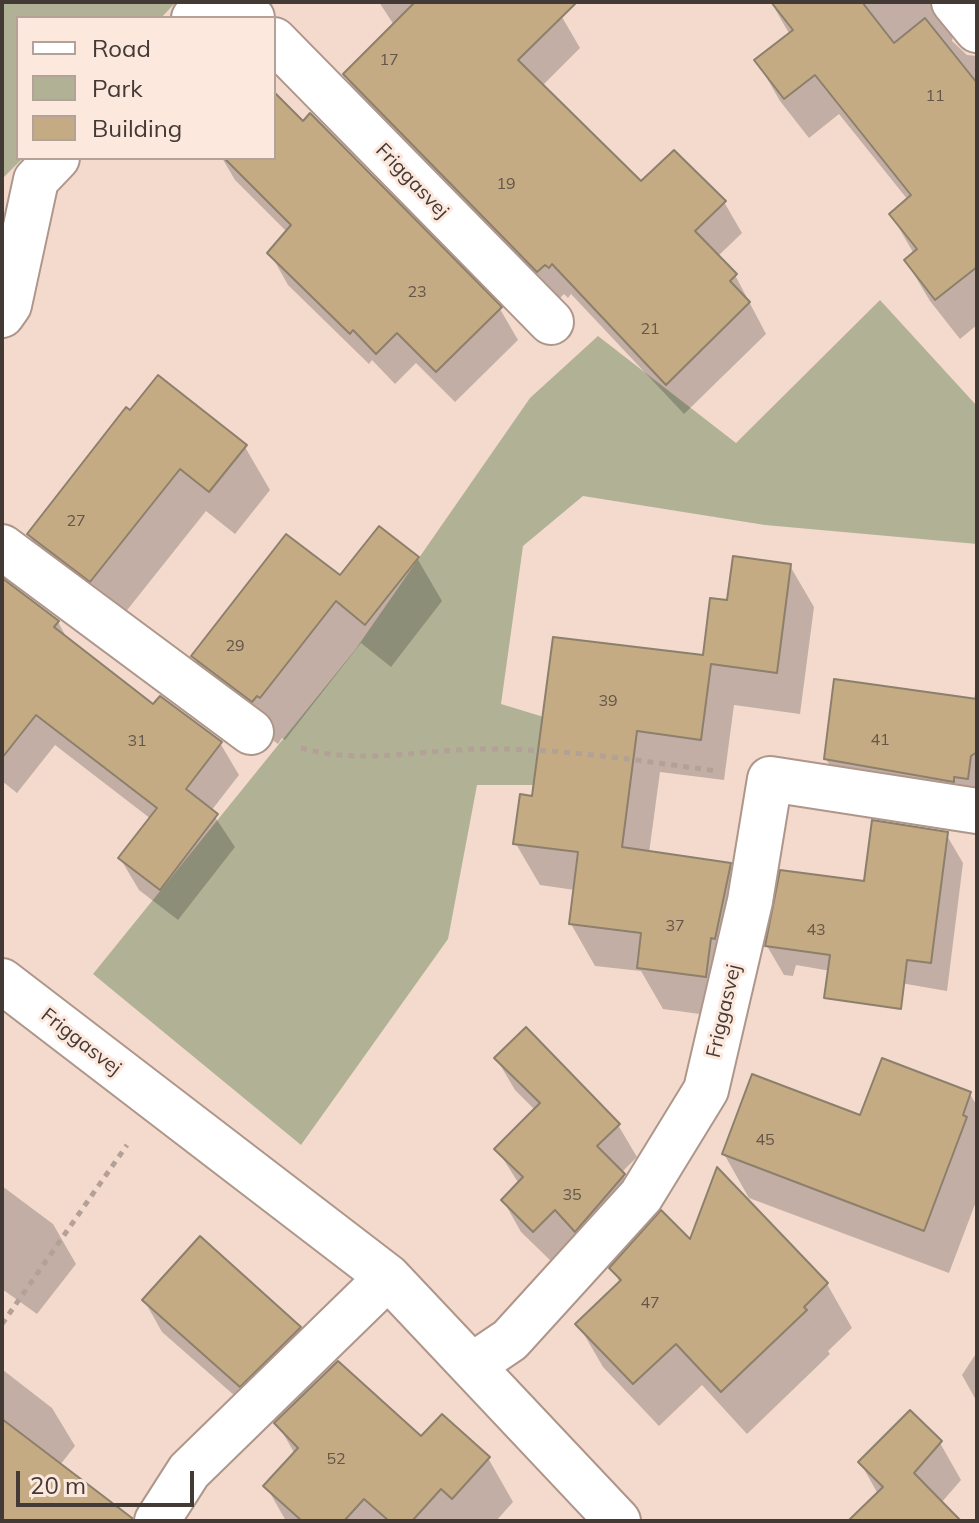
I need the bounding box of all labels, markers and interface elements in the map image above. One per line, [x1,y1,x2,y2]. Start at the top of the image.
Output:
legend [16,16,276,160]
text: Road [92,33,151,63]
house number: 17 [379,50,399,70]
text: Park [92,73,143,103]
house number: 11 [925,86,945,106]
text: Building [92,113,182,143]
street label: Friggasvej [370,138,454,224]
house number: 19 [496,174,516,194]
house number: 23 [407,282,427,302]
house number: 21 [640,319,660,339]
house number: 27 [66,511,86,531]
house number: 29 [225,636,245,656]
house number: 39 [598,691,618,711]
house number: 41 [870,730,890,750]
house number: 31 [127,731,147,751]
house number: 37 [665,916,685,936]
house number: 43 [806,920,826,940]
street label: Friggasvej [702,962,746,1060]
street label: Friggasvej [36,1003,126,1081]
house number: 45 [755,1130,775,1150]
house number: 35 [562,1185,582,1205]
house number: 47 [640,1293,660,1313]
house number: 52 [326,1449,346,1469]
scale bar [20,1455,198,1505]
text: 20 m [30,1470,86,1500]

